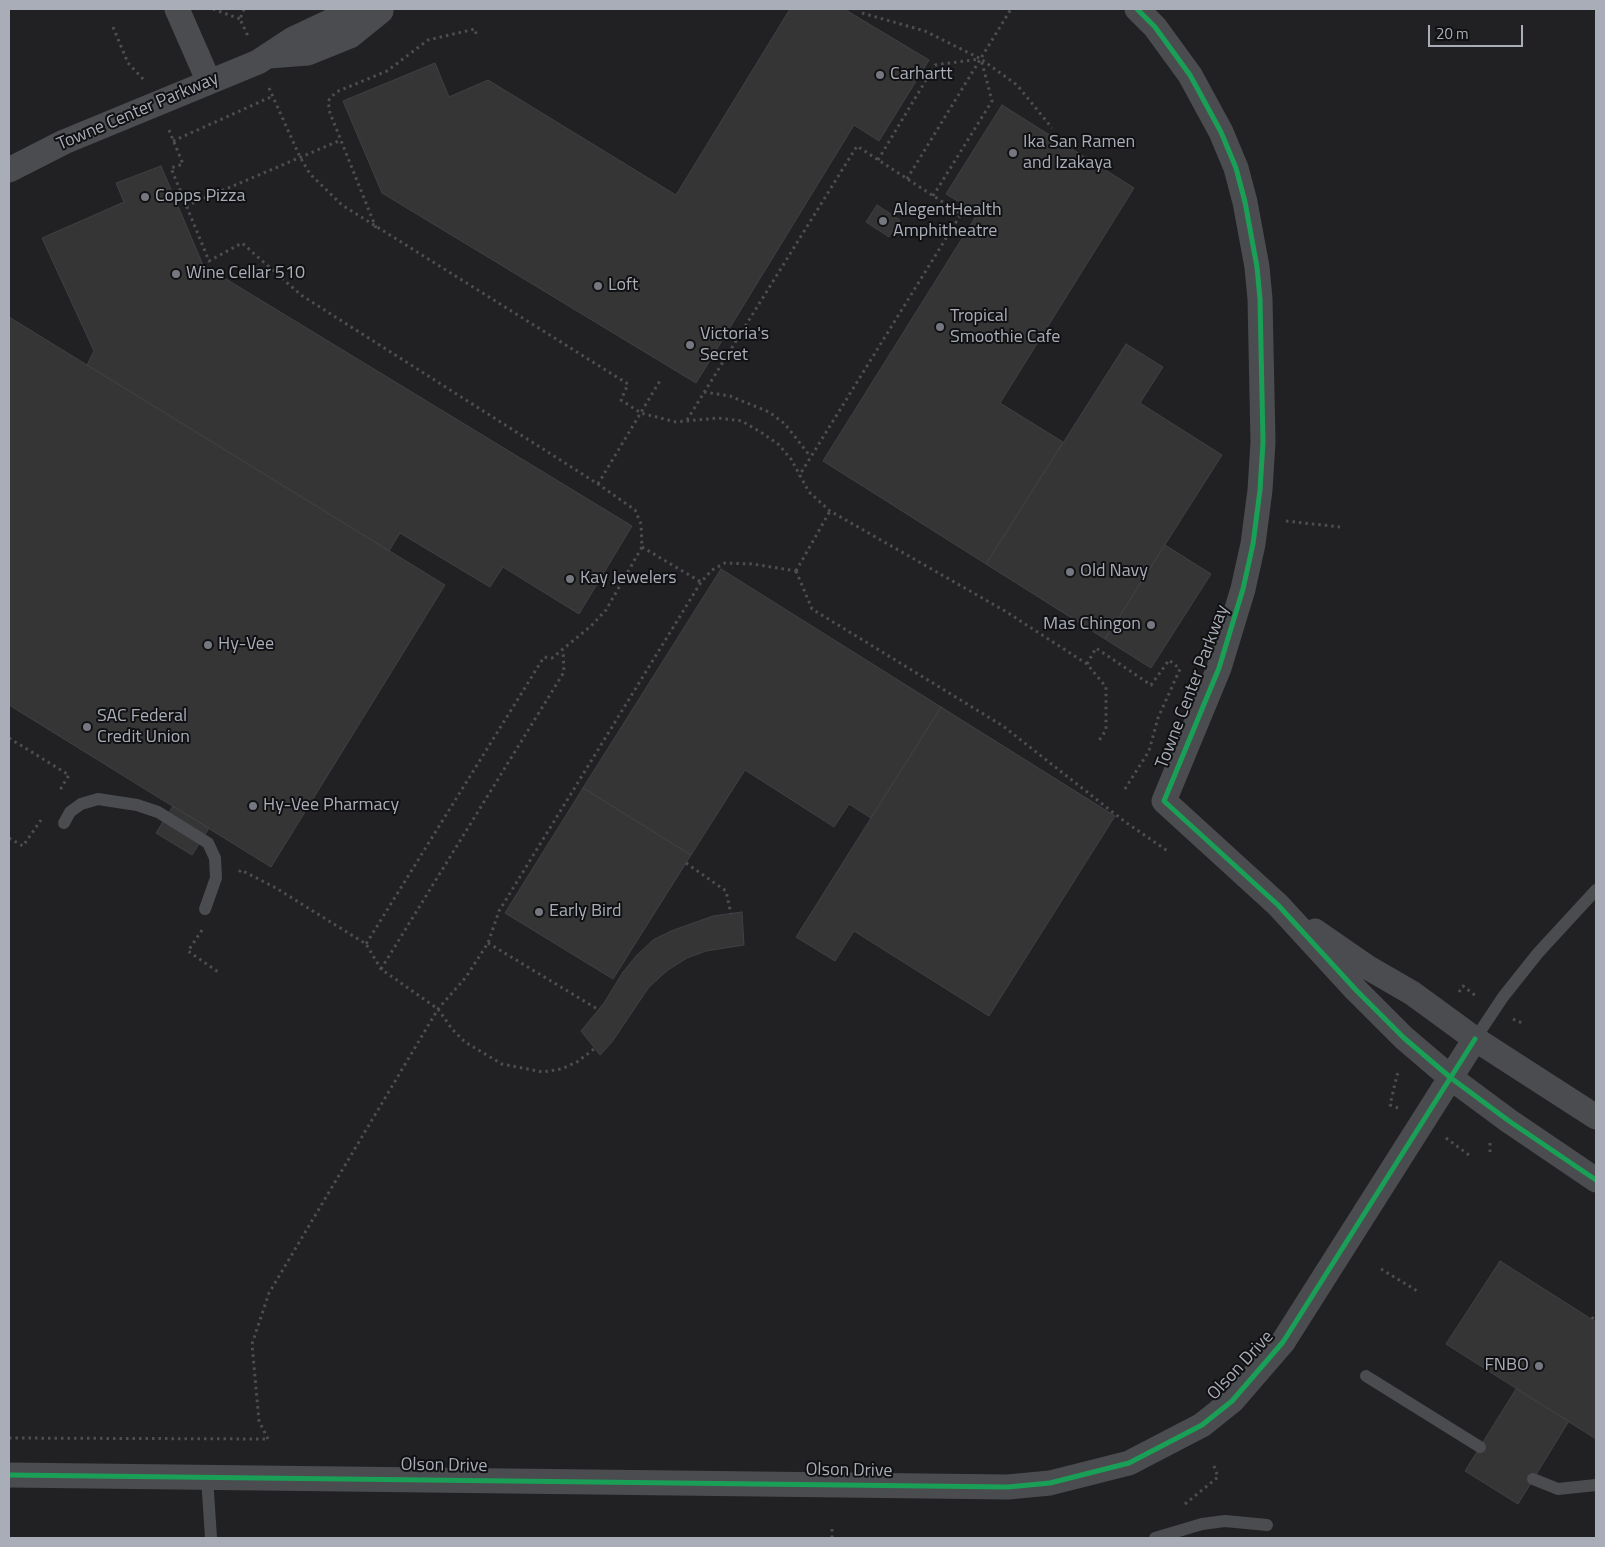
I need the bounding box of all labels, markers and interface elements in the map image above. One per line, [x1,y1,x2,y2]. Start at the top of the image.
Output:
scale bar [1430,15,1525,47]
text: 20 m [1436,22,1469,45]
place label: Carhartt [890,64,953,86]
street label: Towne Center Parkway [54,68,222,156]
marker: Carhartt [874,69,886,81]
place label: Ika San Ramen and Izakaya [1023,132,1135,174]
marker: Ika San Ramen and Izakaya [1007,147,1019,159]
place label: Copps Pizza [155,186,245,208]
marker: Copps Pizza [139,191,151,203]
place label: AlegentHealth Amphitheatre [893,200,1002,242]
marker: AlegentHealth Amphitheatre [877,215,889,227]
place label: Wine Cellar 510 [186,263,305,285]
marker: Wine Cellar 510 [170,268,182,280]
place label: Loft [608,275,638,297]
marker: Loft [592,280,604,292]
place label: Tropical Smoothie Cafe [950,306,1060,348]
marker: Tropical Smoothie Cafe [934,321,946,333]
place label: Victoria's Secret [700,324,769,366]
marker: Victoria's Secret [684,339,696,351]
place label: Old Navy [1080,561,1148,583]
marker: Old Navy [1064,566,1076,578]
place label: Kay Jewelers [580,568,676,590]
marker: Kay Jewelers [564,573,576,585]
street label: Towne Center Parkway [1152,602,1234,772]
place label: Mas Chingon [1043,614,1141,636]
marker: Mas Chingon [1145,619,1157,631]
place label: Hy-Vee [218,634,274,656]
marker: Hy-Vee [202,639,214,651]
place label: SAC Federal Credit Union [97,706,190,749]
marker: SAC Federal Credit Union [81,721,93,733]
place label: Hy-Vee Pharmacy [263,795,399,817]
marker: Hy-Vee Pharmacy [247,800,259,812]
place label: Early Bird [549,901,622,923]
marker: Early Bird [533,906,545,918]
street label: Olson Drive [1203,1327,1279,1405]
place label: FNBO [1484,1355,1529,1377]
marker: FNBO [1533,1360,1545,1372]
street label: Olson Drive [400,1454,488,1478]
street label: Olson Drive [805,1459,893,1483]

